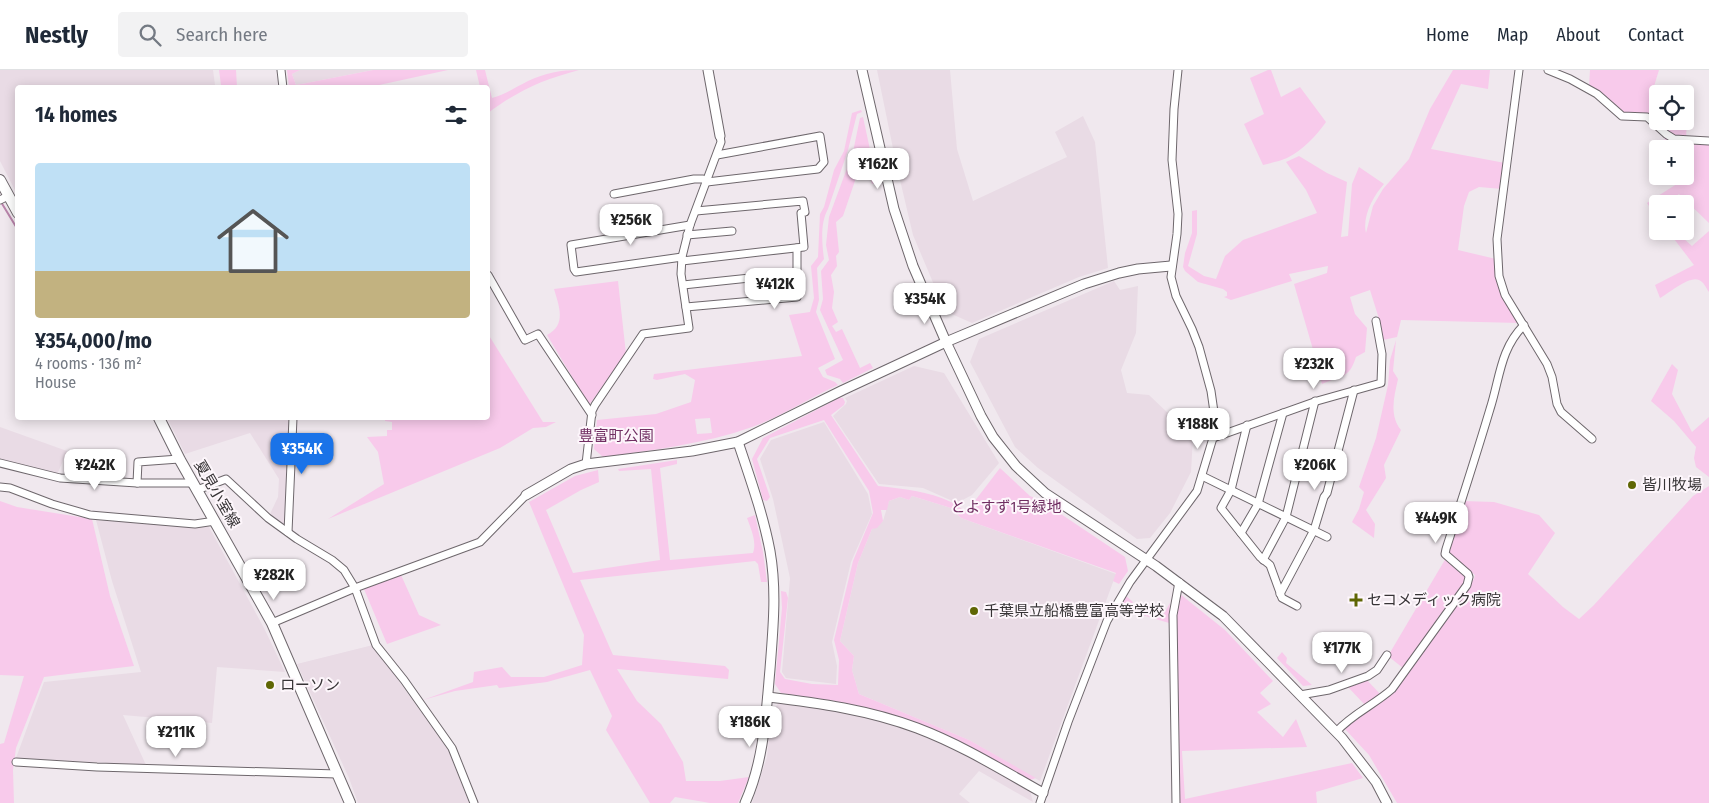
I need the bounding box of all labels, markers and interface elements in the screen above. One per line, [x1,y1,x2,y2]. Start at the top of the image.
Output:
search box [118,12,468,57]
text: Nestly [25,21,88,49]
icon: search [136,21,164,49]
text: Search here [176,23,268,46]
text: Home [1426,24,1469,46]
text: Map [1497,24,1528,46]
text: About [1556,24,1600,46]
text: Contact [1628,24,1684,46]
map controls [1649,85,1694,240]
button: locate [1649,85,1694,130]
icon: filters [442,101,470,129]
text: 14 homes [35,102,117,128]
button: + [1649,140,1694,185]
pin: ¥162K [843,148,913,190]
text: ¥162K [858,154,898,173]
button: − [1649,195,1694,240]
icon: home [208,196,298,286]
pin: ¥256K [596,204,666,246]
text: ¥256K [611,210,651,229]
pin: ¥412K [740,268,810,310]
text: ¥412K [756,274,794,293]
pin: ¥354K [890,282,960,325]
text: ¥354K [904,289,946,308]
text: ¥354,000/mo [35,328,152,354]
pin: ¥232K [1279,348,1349,390]
text: 4 rooms · 136 m² [35,354,142,373]
text: ¥232K [1294,354,1334,373]
text: House [35,373,76,392]
pin: ¥188K [1163,408,1233,450]
text: ¥188K [1178,414,1218,433]
park label: 豊富町公園 [578,427,654,445]
pin: ¥354K [267,432,337,475]
text: ¥354K [281,439,323,458]
pin: ¥242K [60,448,130,491]
pin: ¥206K [1280,448,1350,491]
text: ¥242K [75,455,115,474]
text: ¥206K [1294,455,1336,474]
street label: 夏見小室線 [190,457,244,531]
place label: 皆川牧場 [1642,476,1702,494]
marker: 皆川牧場 [1626,479,1638,491]
park label: とよすず1号緑地 [951,498,1061,516]
pin: ¥449K [1401,502,1471,544]
text: ¥449K [1415,508,1457,527]
pin: ¥282K [239,558,309,601]
text: ¥282K [254,565,294,584]
place label: セコメディック病院 [1367,591,1501,609]
marker: セコメディック病院 [1349,593,1363,607]
place label: 千葉県立船橋豊富高等学校 [984,602,1164,620]
marker: 千葉県立船橋豊富高等学校 [968,605,980,617]
pin: ¥177K [1307,632,1377,674]
text: ¥177K [1323,638,1361,657]
place label: ローソン [280,676,340,694]
marker: ローソン [264,679,276,691]
pin: ¥186K [715,706,785,748]
text: ¥186K [730,712,770,731]
pin: ¥211K [141,716,211,758]
text: ¥211K [157,722,195,741]

